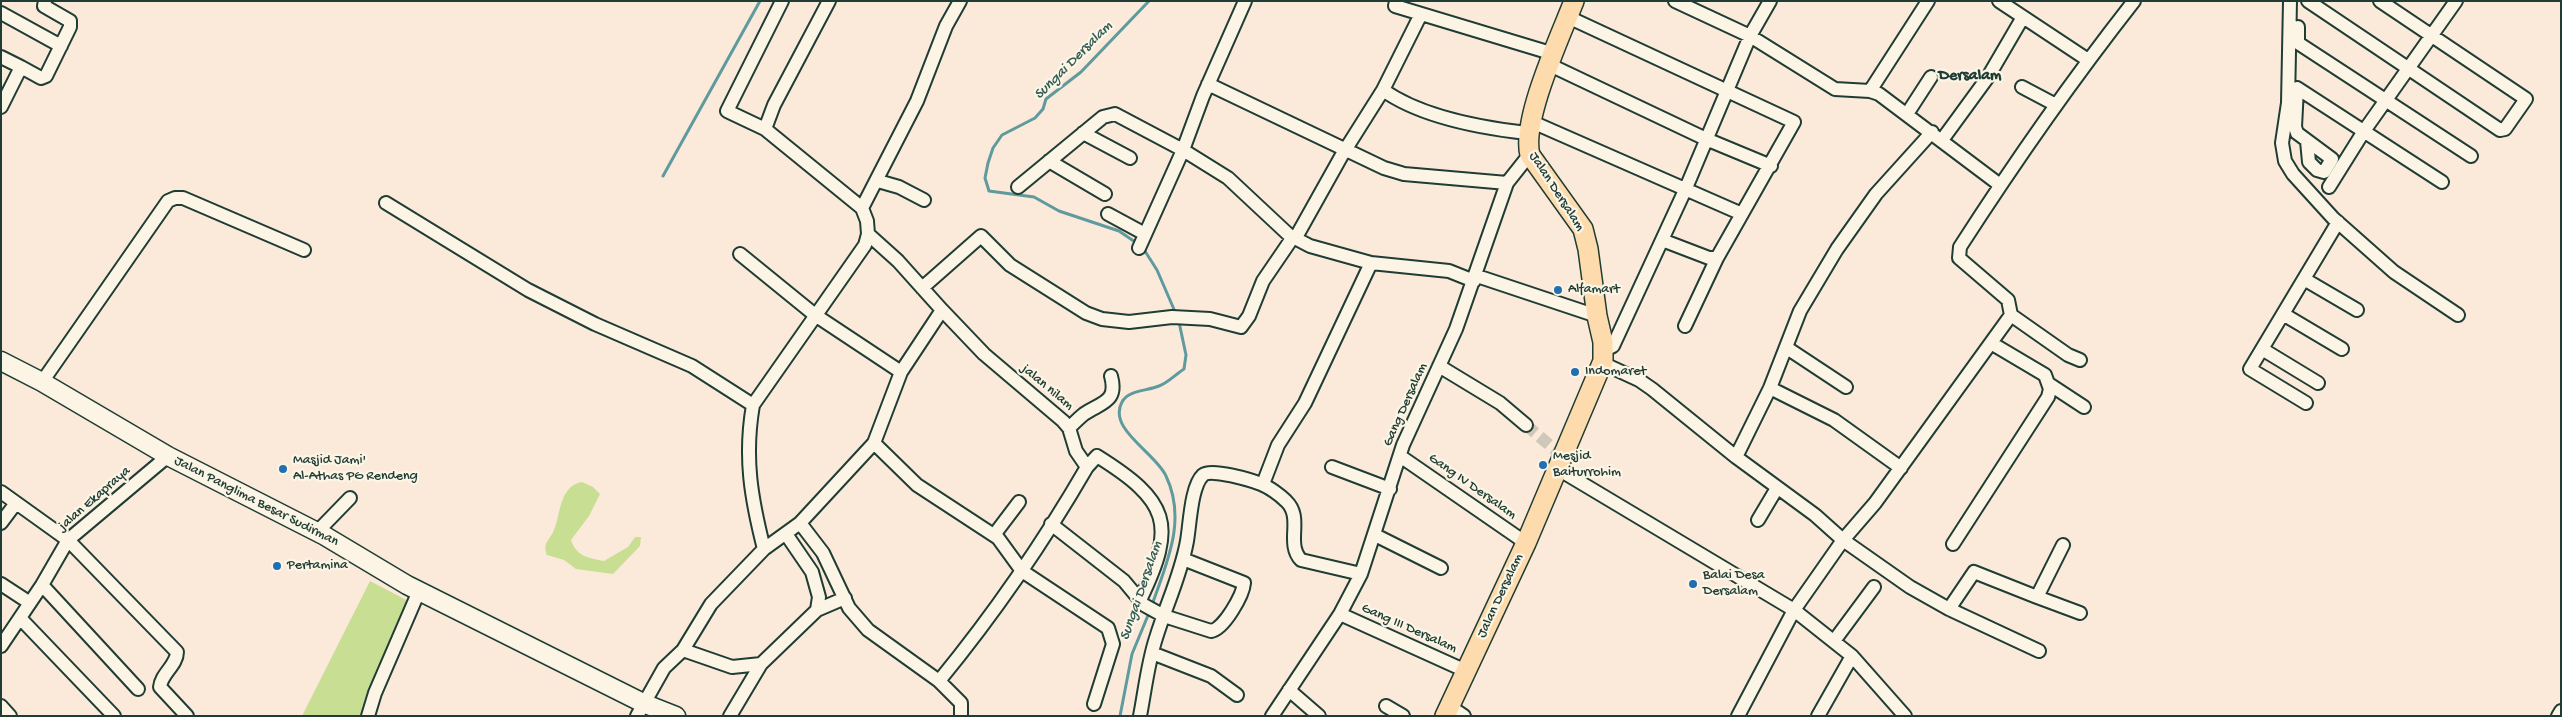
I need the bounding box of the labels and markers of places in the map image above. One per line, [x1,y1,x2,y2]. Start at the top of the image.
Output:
place label: Alfamart [1568,282,1620,298]
marker: Alfamart [1552,284,1564,296]
place label: Indomaret [1585,364,1646,380]
marker: Indomaret [1569,366,1581,378]
place label: Mesjid Baiturrohim [1553,449,1621,482]
place label: Masjid Jami' Al-Athas PG Rendeng [293,453,418,486]
marker: Mesjid Baiturrohim [1537,459,1549,471]
marker: Masjid Jami' Al-Athas PG Rendeng [277,463,289,475]
place label: Pertamina [287,558,348,574]
marker: Pertamina [271,560,283,572]
place label: Balai Desa Dersalam [1703,568,1764,600]
marker: Balai Desa Dersalam [1687,578,1699,590]

